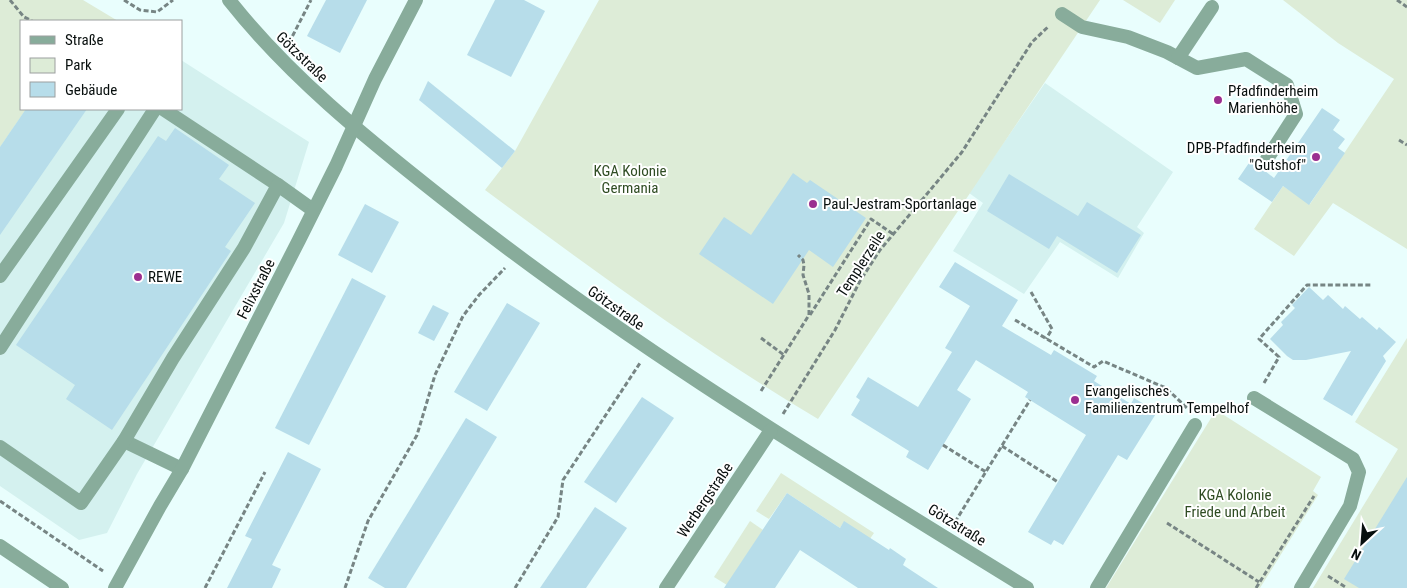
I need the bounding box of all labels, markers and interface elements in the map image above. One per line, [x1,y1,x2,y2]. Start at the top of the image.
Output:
legend [20,20,182,110]
street label: Götzstraße [272,28,332,86]
text: Straße [65,31,104,49]
text: Park [65,56,92,74]
text: Gebäude [65,81,117,99]
place label: Pfadfinderheim Marienhöhe [1228,82,1318,117]
marker: Pfadfinderheim Marienhöhe [1212,94,1224,106]
place label: DPB-Pfadfinderheim "Gutshof" [1187,139,1306,174]
marker: DPB-Pfadfinderheim "Gutshof" [1310,151,1322,163]
park label: KGA Kolonie Germania [593,162,667,197]
place label: Paul-Jestram-Sportanlage [823,195,976,213]
marker: Paul-Jestram-Sportanlage [807,198,819,210]
street label: Templerzeile [833,228,889,300]
street label: Felixstraße [233,256,279,322]
place label: REWE [148,268,182,286]
marker: REWE [132,271,144,283]
street label: Götzstraße [584,282,648,334]
place label: Evangelisches Familienzentrum Tempelhof [1085,382,1250,417]
marker: Evangelisches Familienzentrum Tempelhof [1069,394,1081,406]
street label: Werbergstraße [673,459,737,541]
park label: KGA Kolonie Friede und Arbeit [1185,486,1285,521]
street label: Götzstraße [925,500,989,550]
north arrow [1337,518,1387,568]
text: N [1349,546,1364,564]

